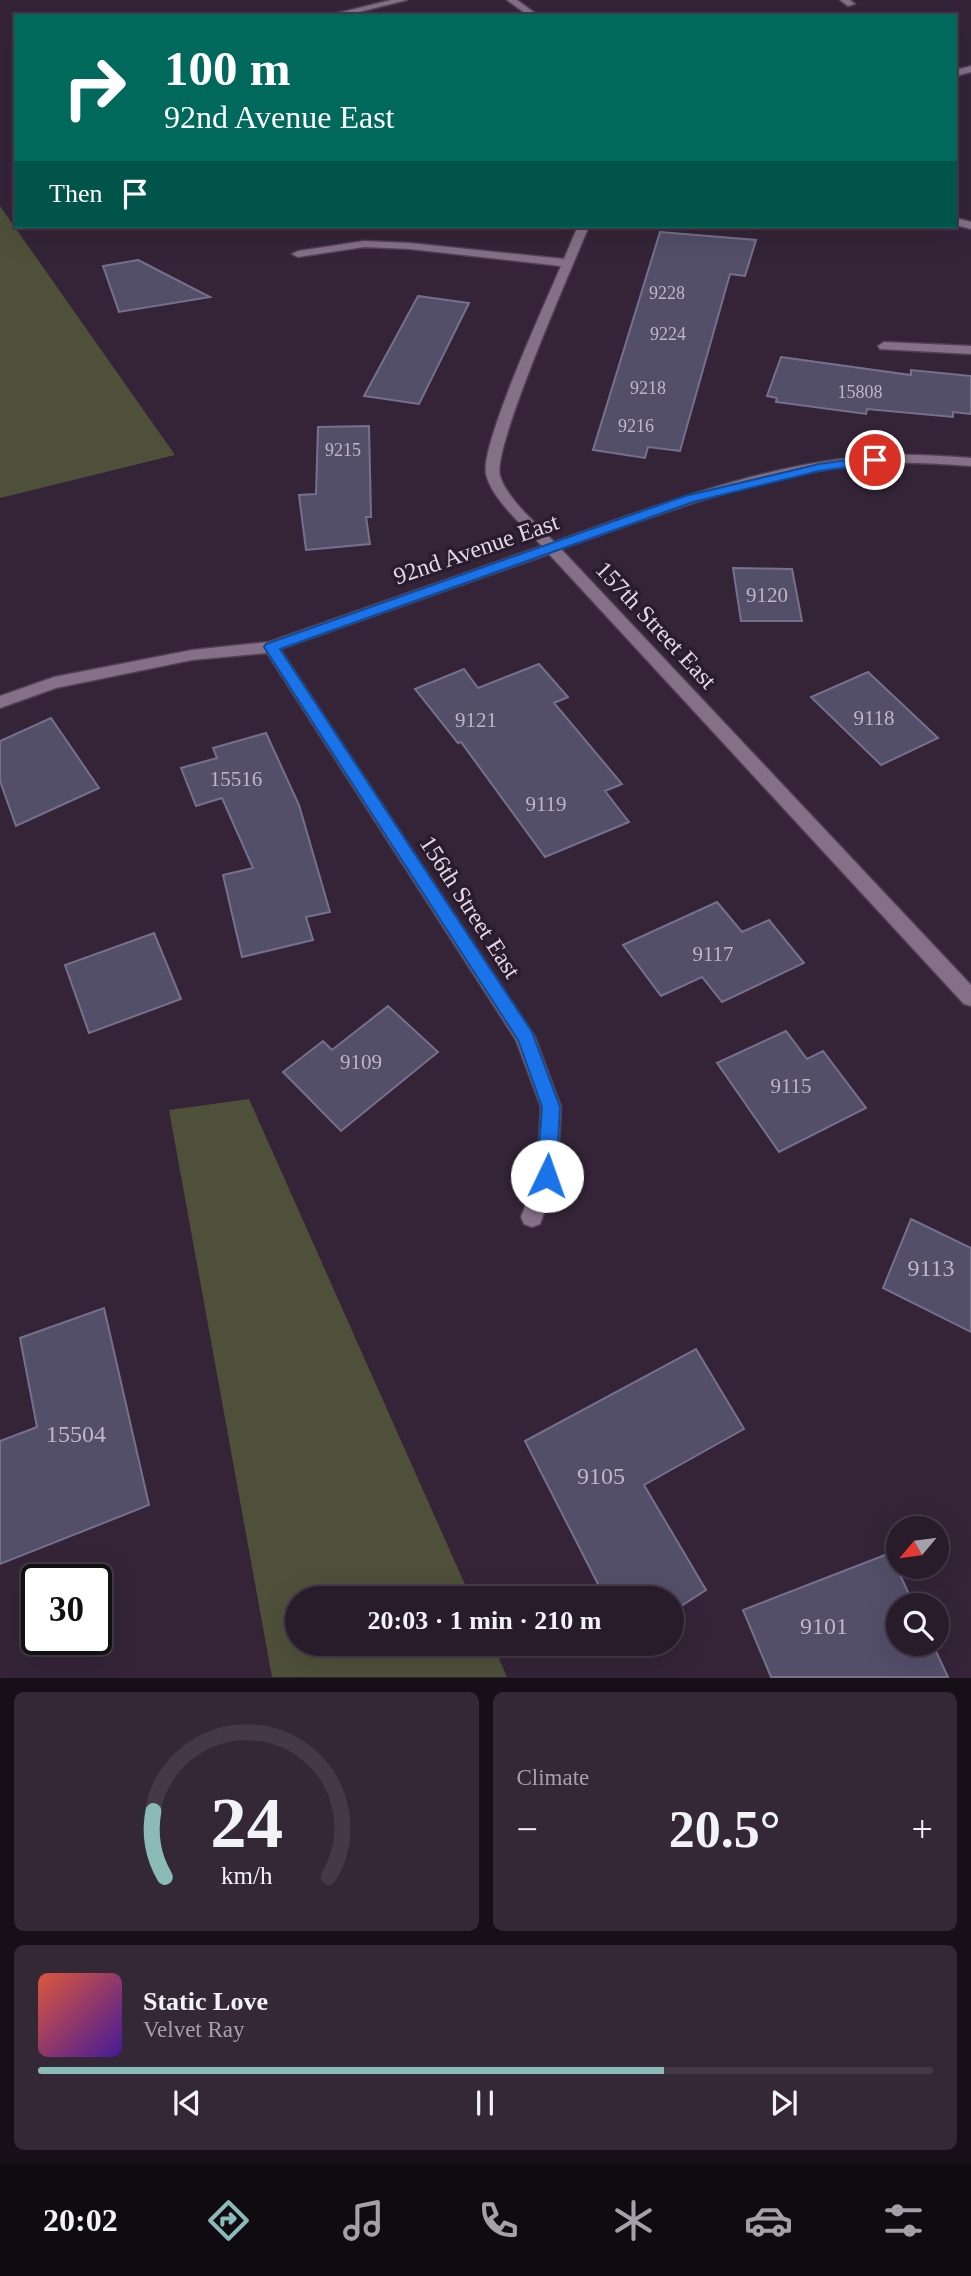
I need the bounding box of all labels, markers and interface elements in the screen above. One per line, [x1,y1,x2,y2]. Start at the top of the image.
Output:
text: 100 m [164,41,291,96]
icon: right [49,42,140,133]
text: 92nd Avenue East [164,99,394,135]
icon: arrive [116,175,154,213]
text: Then [49,179,102,208]
house number: 9228 [649,283,685,303]
house number: 9224 [650,324,686,344]
house number: 9218 [630,378,666,398]
house number: 15808 [838,382,883,402]
house number: 9216 [618,416,654,436]
pin [845,430,905,490]
house number: 9215 [325,440,361,460]
icon: arrive [856,441,894,479]
street label: 92nd Avenue East [390,508,562,589]
street label: 157th Street East [591,556,722,694]
house number: 9120 [746,583,788,607]
house number: 9118 [853,706,895,730]
house number: 9121 [455,708,497,732]
house number: 15516 [210,767,262,791]
house number: 9119 [525,792,567,816]
street label: 156th Street East [414,831,526,983]
house number: 9117 [692,942,734,966]
house number: 9109 [340,1050,382,1074]
house number: 9115 [770,1074,812,1098]
position arrow [510,1139,584,1213]
house number: 9113 [907,1255,955,1281]
house number: 15504 [46,1421,106,1447]
house number: 9105 [577,1463,625,1489]
north arrow [886,1516,948,1578]
map controls [886,1516,949,1656]
speed limit sign: 30 [21,1564,112,1655]
button: search [886,1593,949,1656]
text: 20:03 · 1 min · 210 m [368,1606,602,1635]
house number: 9101 [800,1613,848,1639]
text: Climate [517,1765,589,1790]
text: 24 [210,1783,283,1864]
text: 20.5° [669,1801,781,1858]
text: − [517,1808,538,1850]
text: + [912,1808,933,1850]
text: km/h [221,1862,272,1889]
text: Static Love [143,1987,268,2016]
text: Velvet Ray [143,2017,245,2042]
icon: previous [168,2084,206,2122]
icon: pause [466,2084,504,2122]
icon: next [765,2084,803,2122]
icon: directions [204,2196,253,2245]
icon: music [339,2196,388,2245]
icon: phone [474,2196,523,2245]
icon: climate [609,2196,658,2245]
icon: car [744,2196,793,2245]
icon: filters [879,2196,928,2245]
text: 20:02 [43,2202,118,2238]

